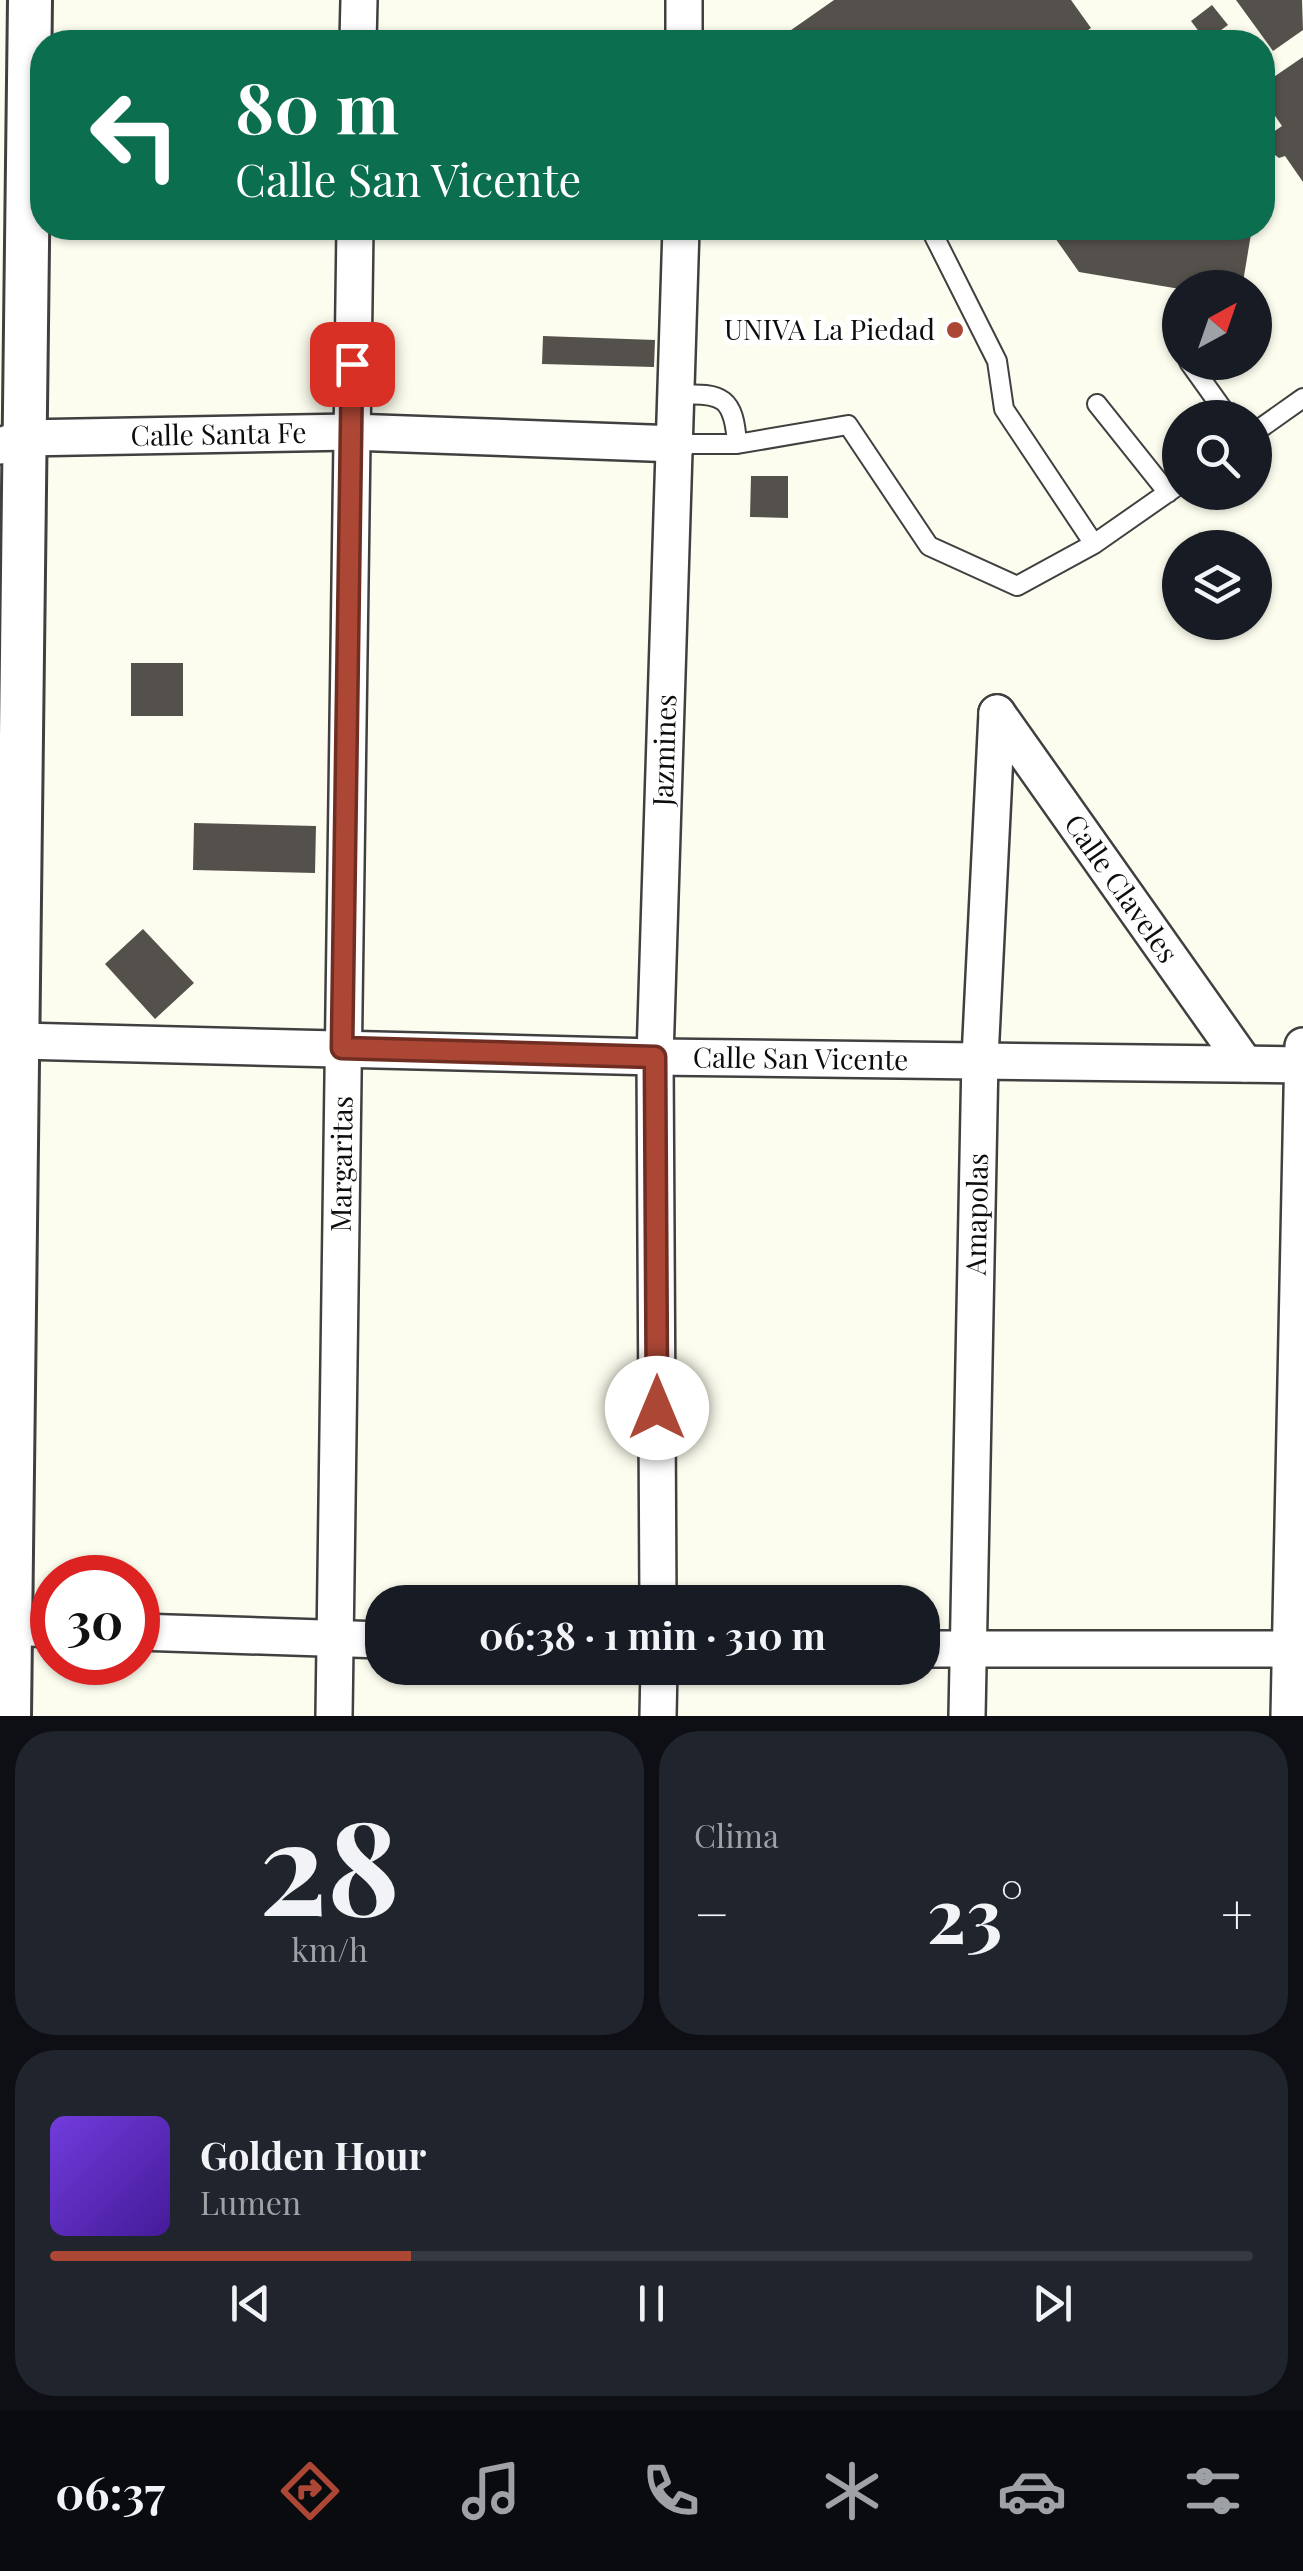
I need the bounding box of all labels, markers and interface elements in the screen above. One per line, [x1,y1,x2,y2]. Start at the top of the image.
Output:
text: 80 m [235,58,399,152]
icon: left [70,70,200,200]
text: Calle San Vicente [235,148,581,208]
north arrow [1162,270,1272,380]
map controls [1162,270,1272,640]
place label: UNIVA La Piedad [724,310,935,347]
marker: UNIVA La Piedad [944,319,966,341]
pin [310,322,395,407]
icon: arrive [325,337,380,392]
button: search [1162,400,1272,510]
street label: Calle Santa Fe [130,413,307,453]
button: layers [1162,530,1272,640]
street label: Jazmines [643,693,683,808]
street label: Calle Claveles [1057,806,1187,969]
street label: Calle San Vicente [693,1037,909,1077]
street label: Margaritas [321,1096,360,1232]
street label: Amapolas [956,1153,995,1277]
position arrow [605,1356,709,1460]
speed limit sign: 30 [30,1555,160,1685]
text: 06:38 · 1 min · 310 m [479,1609,826,1660]
text: 28 [259,1775,400,1949]
text: Clima [694,1813,779,1856]
text: 23° [927,1862,1024,1962]
text: − [694,1875,730,1949]
text: + [1221,1875,1253,1949]
text: km/h [291,1927,368,1970]
text: Golden Hour [200,2129,426,2180]
text: Lumen [200,2180,301,2223]
icon: previous [223,2276,278,2331]
icon: pause [624,2276,679,2331]
icon: next [1025,2276,1080,2331]
icon: directions [275,2456,345,2526]
icon: music [456,2456,526,2526]
icon: phone [636,2456,706,2526]
icon: climate [817,2456,887,2526]
icon: car [997,2456,1067,2526]
icon: filters [1178,2456,1248,2526]
text: 06:37 [55,2461,165,2521]

